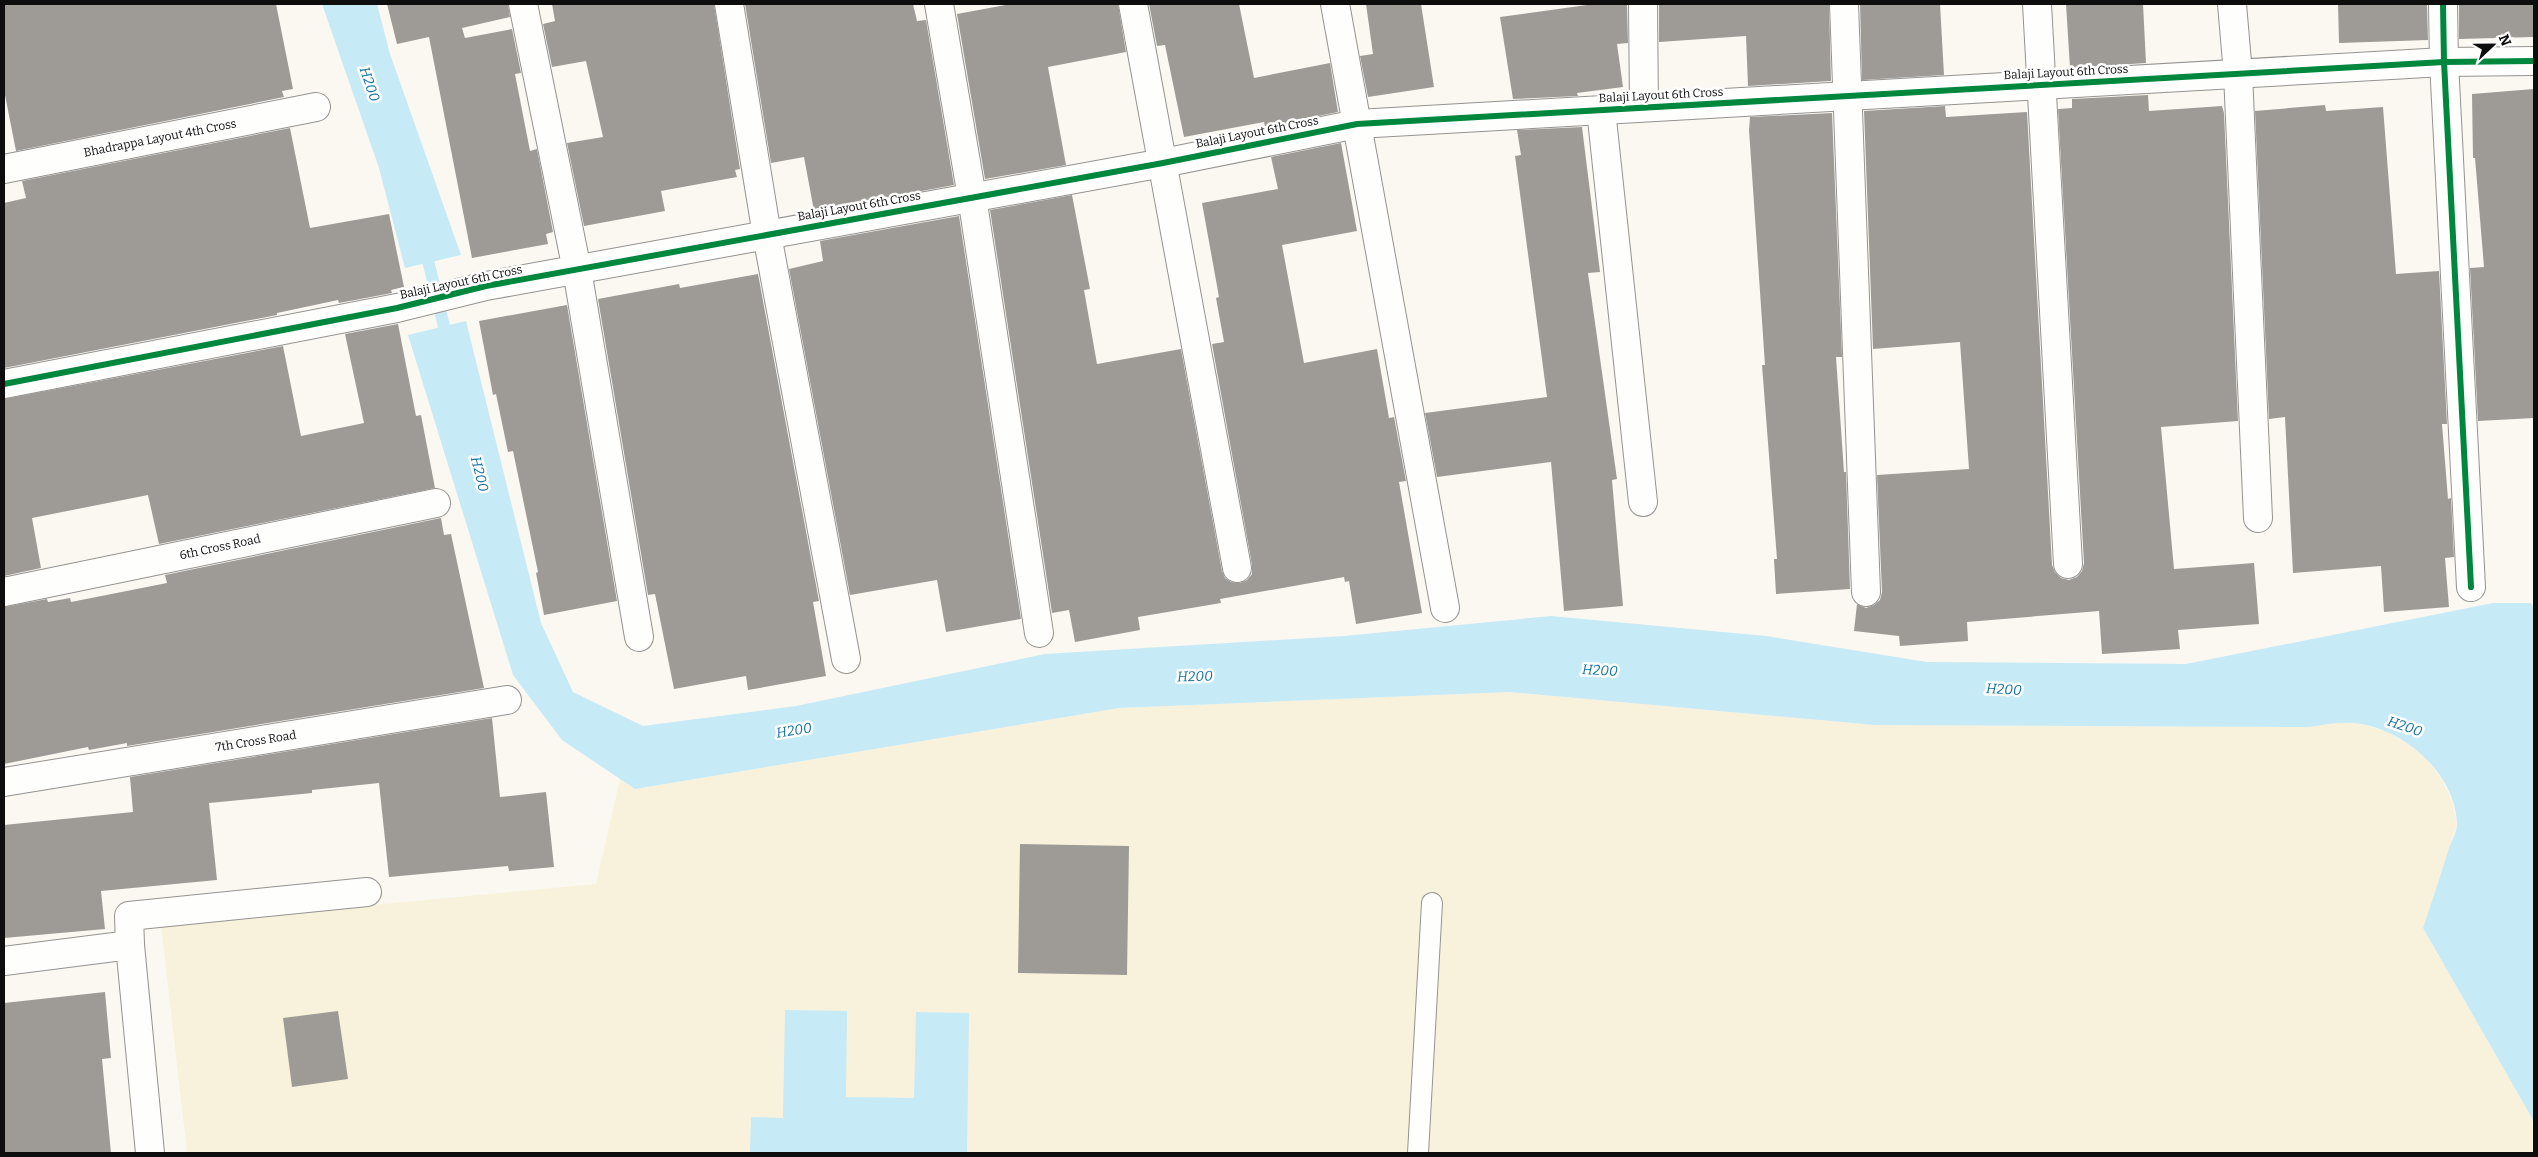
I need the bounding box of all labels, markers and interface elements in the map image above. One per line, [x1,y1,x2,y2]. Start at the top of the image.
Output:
north arrow [2468,20,2518,70]
text: N [2495,32,2515,49]
street label: Balaji Layout 6th Cross [2003,62,2129,82]
water label: H200 [356,64,383,104]
street label: Balaji Layout 6th Cross [1598,85,1724,105]
street label: Balaji Layout 6th Cross [1194,113,1320,151]
street label: Bhadrappa Layout 4th Cross [82,116,238,160]
street label: Balaji Layout 6th Cross [796,188,922,224]
street label: Balaji Layout 6th Cross [398,262,524,302]
water label: H200 [467,455,492,494]
street label: 6th Cross Road [178,532,262,562]
water label: H200 [1582,661,1619,680]
water label: H200 [1177,667,1213,686]
water label: H200 [1986,680,2023,699]
water label: H200 [2385,713,2425,740]
water label: H200 [775,719,813,742]
street label: 7th Cross Road [215,728,297,754]

